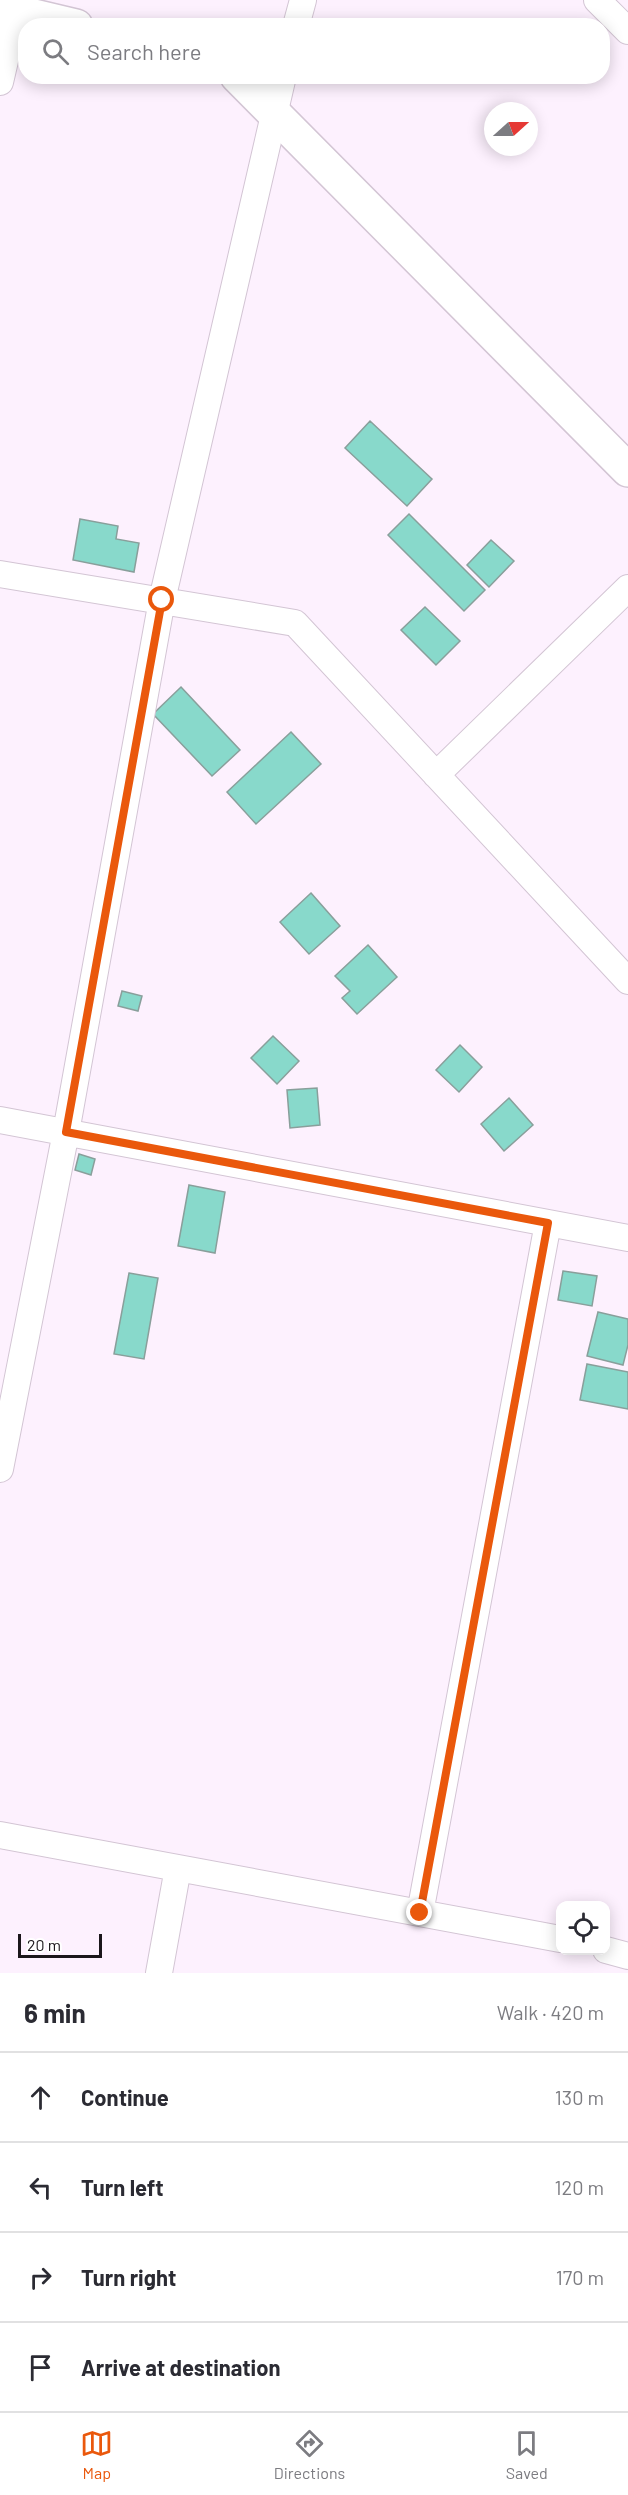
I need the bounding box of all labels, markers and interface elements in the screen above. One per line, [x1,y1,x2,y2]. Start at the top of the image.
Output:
search box [18,18,610,84]
icon: search [39,35,72,68]
text: Search here [87,38,201,64]
north arrow [484,102,538,156]
route start [148,586,174,612]
route end [406,1899,432,1925]
map controls [556,1901,610,1955]
button: locate [556,1901,610,1955]
scale bar [18,1931,102,1958]
text: 20 m [27,1935,61,1954]
text: 6 min [24,1997,86,2028]
text: Walk · 420 m [497,2000,604,2024]
icon: ahead [24,2081,57,2114]
text: Continue [81,2084,169,2110]
text: 130 m [555,2085,604,2109]
icon: left [24,2171,57,2204]
text: Turn left [81,2174,164,2200]
text: 120 m [554,2175,604,2199]
icon: right [24,2261,57,2294]
text: Turn right [81,2264,176,2290]
text: 170 m [556,2265,604,2289]
icon: arrive [24,2351,57,2384]
text: Arrive at destination [81,2354,280,2380]
tab: Map [80,2427,113,2482]
tab: Directions [274,2427,345,2482]
tab: Saved [506,2427,548,2482]

